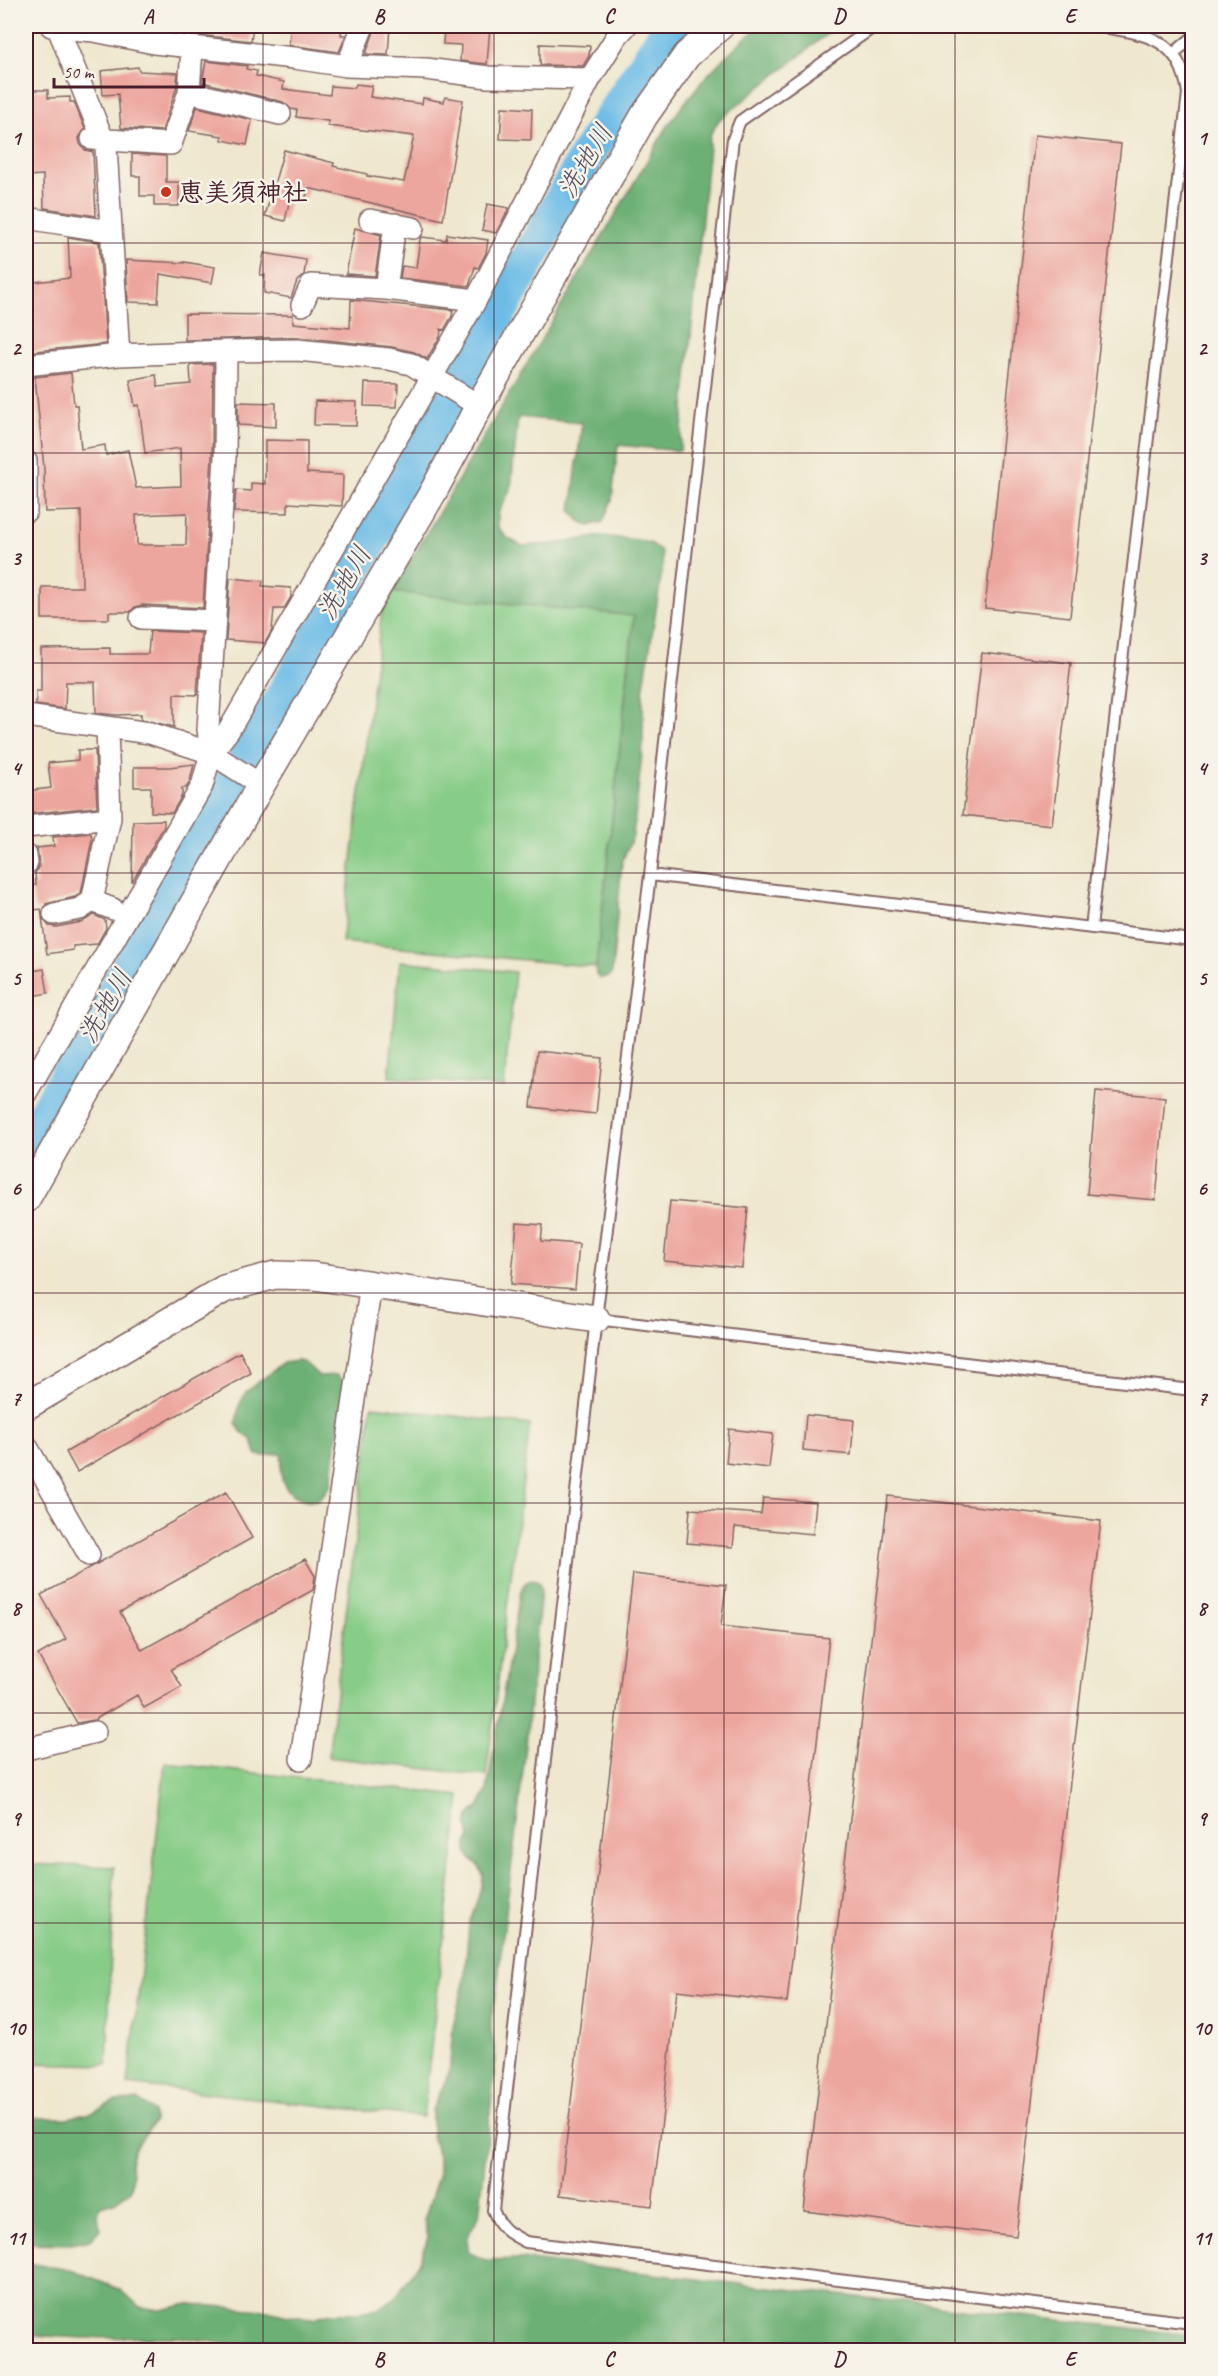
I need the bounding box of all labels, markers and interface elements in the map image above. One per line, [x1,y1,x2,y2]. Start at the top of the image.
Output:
text: A [143,4,155,29]
text: B [374,4,386,29]
text: C [604,4,616,29]
text: D [833,4,847,29]
text: E [1065,4,1079,29]
scale bar [54,51,204,89]
text: 50 m [63,61,96,83]
water label: 洗地川 [550,118,620,204]
text: 1 [12,126,23,151]
text: 1 [1198,126,1209,151]
place label: 恵美須神社 [178,176,308,209]
marker: 恵美須神社 [159,185,173,199]
text: 2 [12,336,23,361]
text: 2 [1198,336,1209,361]
water label: 洗地川 [309,539,379,627]
text: 3 [12,546,23,571]
text: 3 [1198,546,1209,571]
text: 4 [12,756,24,781]
text: 4 [1198,756,1210,781]
water label: 洗地川 [70,962,140,1050]
text: 5 [12,966,23,991]
text: 5 [1198,966,1209,991]
text: 6 [11,1176,22,1201]
text: 6 [1197,1176,1208,1201]
text: 7 [12,1386,23,1411]
text: 7 [1198,1386,1209,1411]
text: 8 [12,1596,24,1621]
text: 8 [1198,1596,1210,1621]
text: 9 [12,1806,23,1831]
text: 9 [1198,1806,1209,1831]
text: 10 [7,2016,27,2041]
text: 10 [1193,2016,1213,2041]
text: 11 [7,2226,27,2251]
text: 11 [1193,2226,1213,2251]
text: A [143,2347,155,2372]
text: B [374,2347,386,2372]
text: C [604,2347,616,2372]
text: D [833,2347,847,2372]
text: E [1065,2347,1079,2372]

